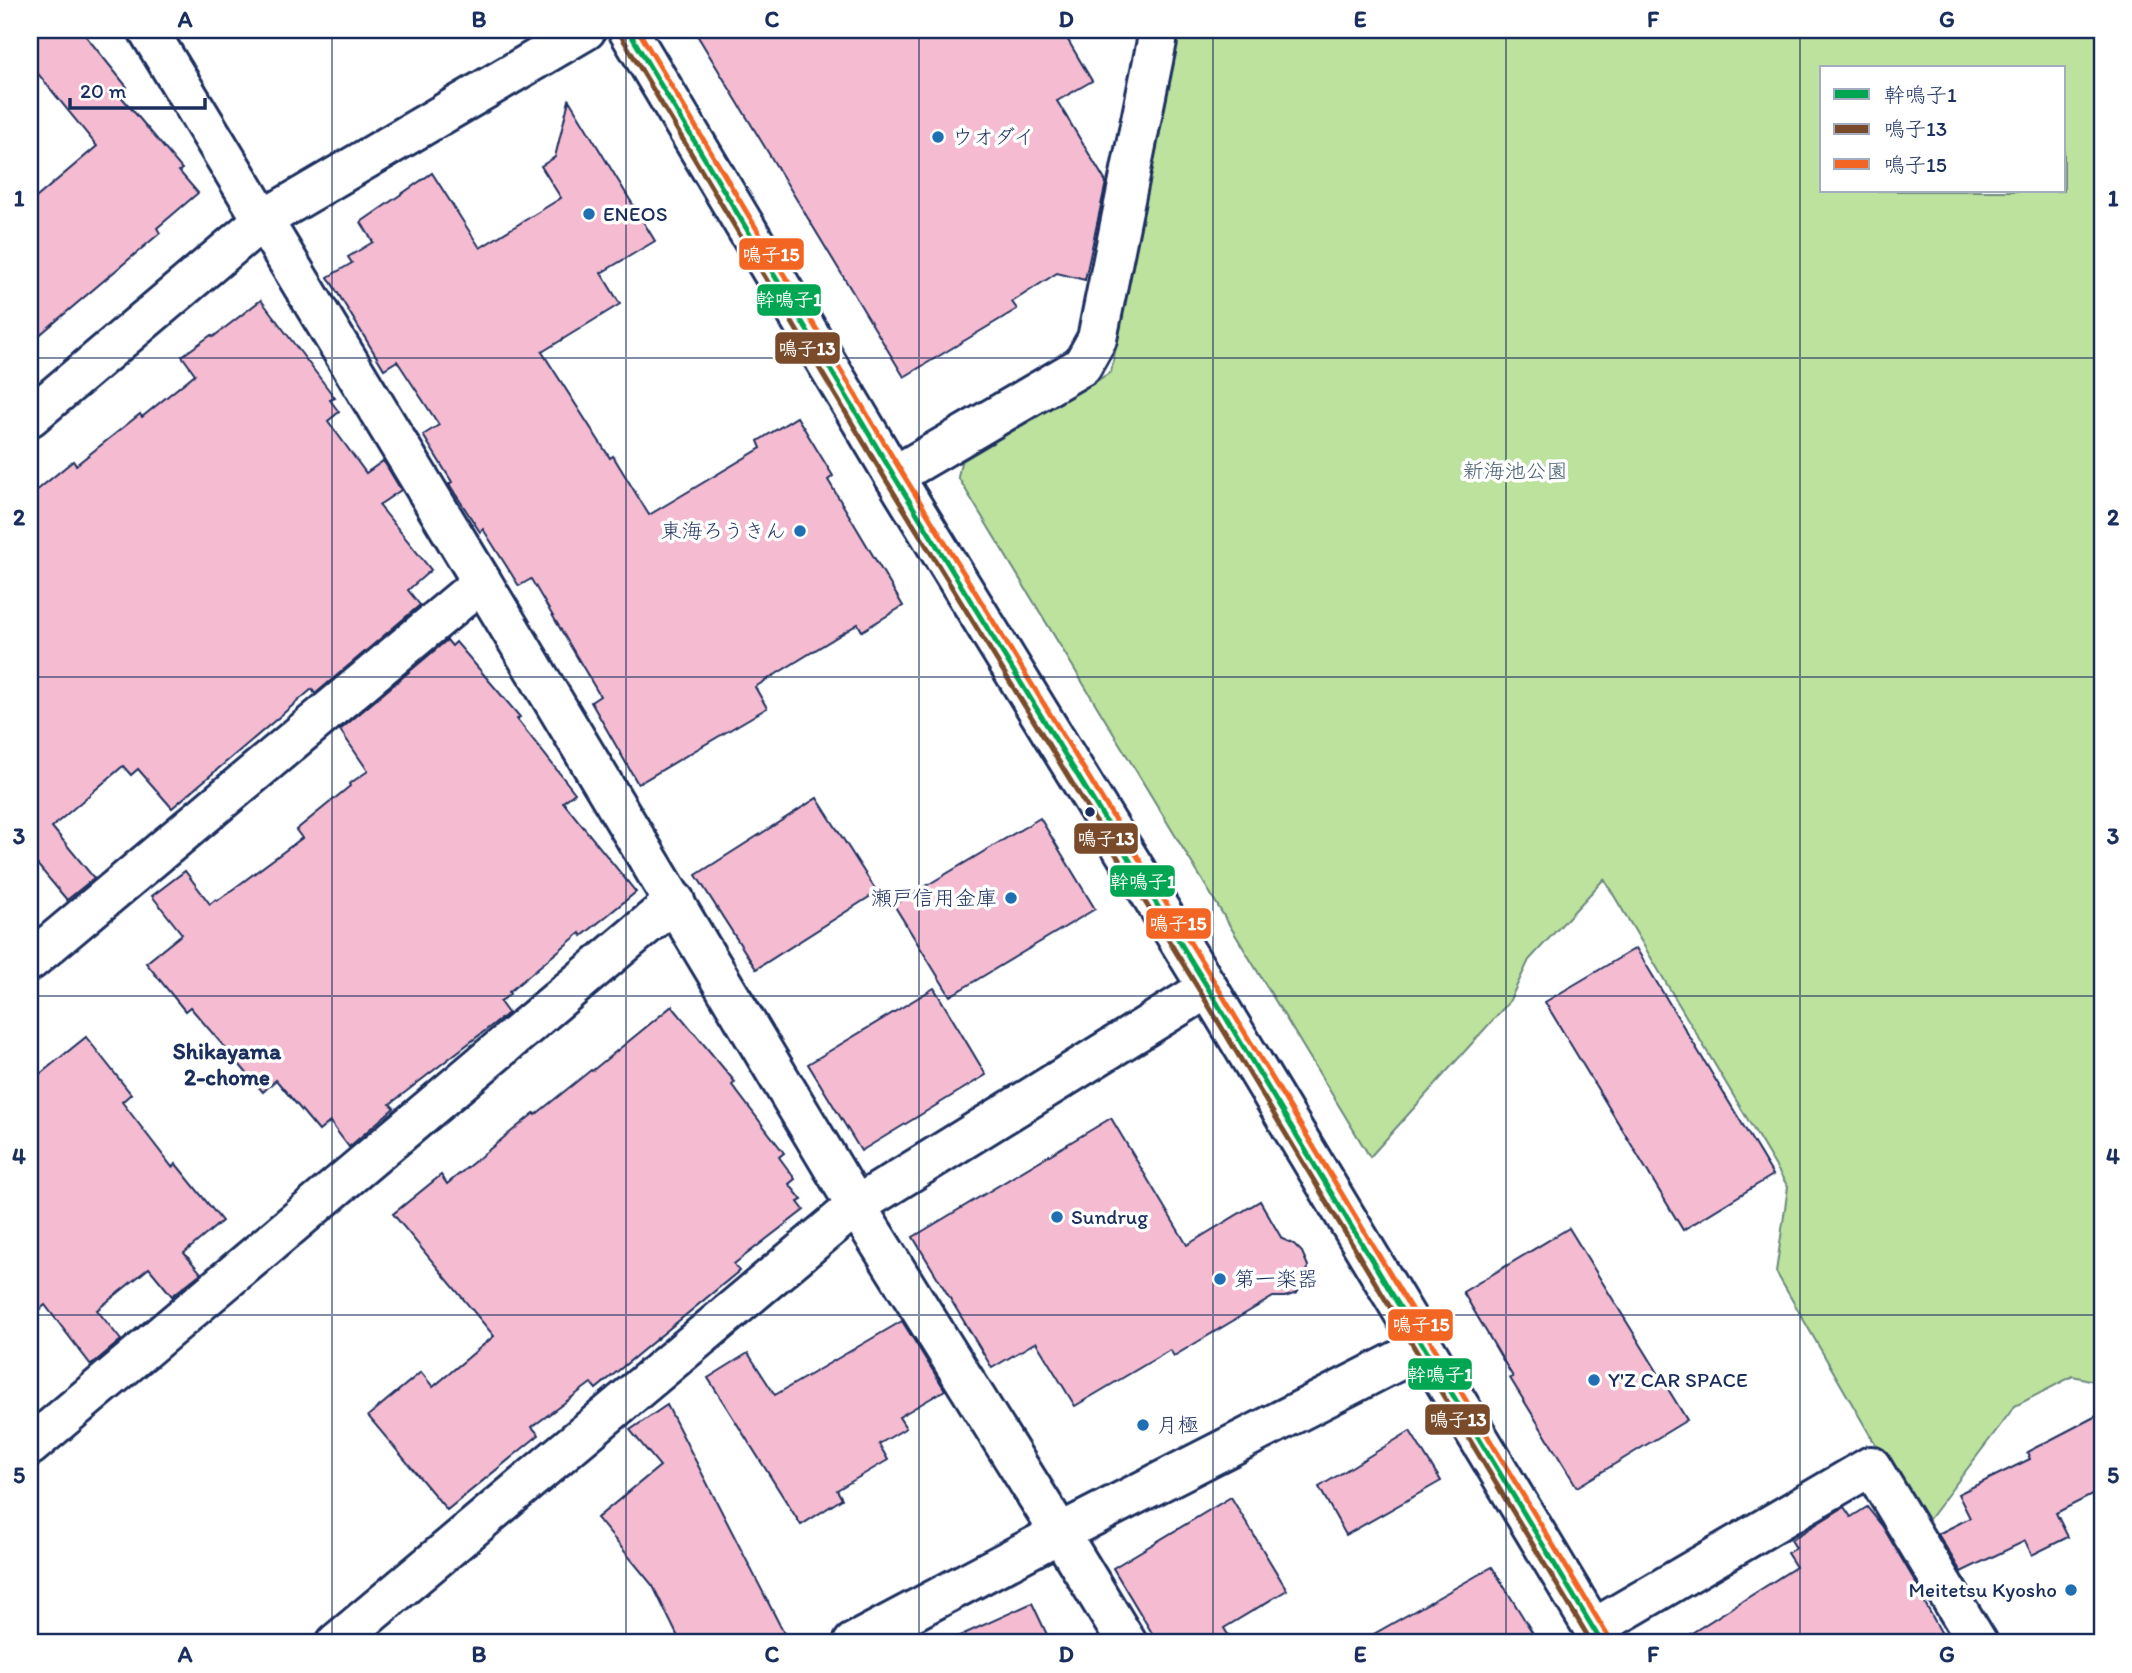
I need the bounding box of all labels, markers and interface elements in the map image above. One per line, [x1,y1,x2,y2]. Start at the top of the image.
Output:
text: A [177,5,193,33]
text: B [472,5,487,33]
text: C [765,5,780,33]
text: D [1058,5,1074,33]
text: E [1354,5,1367,33]
text: F [1647,5,1660,33]
text: G [1939,5,1955,33]
scale bar [70,66,205,110]
legend [1820,66,2066,192]
text: 20 m [80,78,127,103]
text: 幹鳴子1 [1884,82,1957,107]
text: 鳴子13 [1884,116,1947,141]
place label: ウオダイ [952,124,1034,149]
marker: ウオダイ [930,129,946,145]
text: 鳴子15 [1884,152,1947,177]
text: 1 [14,184,25,212]
text: 1 [2108,184,2119,212]
place label: ENEOS [603,201,668,226]
marker: ENEOS [581,206,597,222]
line badge: 鳴子15 [738,237,805,271]
text: 鳴子15 [743,243,799,266]
line badge: 幹鳴子1 [756,283,822,317]
text: 幹鳴子1 [756,288,822,311]
line badge: 鳴子13 [774,331,841,365]
text: 鳴子13 [778,337,836,360]
park label: 新海池公園 [1463,458,1568,483]
text: 2 [13,503,26,531]
text: 2 [2107,503,2120,531]
place label: 東海ろうきん [660,518,786,543]
marker: 東海ろうきん [792,523,808,539]
unlabelled marker [1083,805,1097,819]
text: 3 [13,822,26,850]
line badge: 鳴子13 [1073,822,1139,855]
text: 3 [2107,822,2120,850]
text: 鳴子13 [1077,827,1135,850]
line badge: 幹鳴子1 [1109,864,1176,898]
text: 幹鳴子1 [1110,870,1176,893]
place label: 瀬戸信用金庫 [871,885,997,910]
marker: 瀬戸信用金庫 [1003,890,1019,906]
line badge: 鳴子15 [1145,907,1212,940]
text: 鳴子15 [1150,912,1206,935]
district label: Shikayama 2-chome [173,1037,282,1091]
text: 4 [12,1142,26,1170]
text: 4 [2106,1142,2120,1170]
place label: Sundrug [1071,1204,1148,1229]
marker: Sundrug [1049,1209,1065,1225]
place label: 第一楽器 [1234,1266,1318,1291]
marker: 第一楽器 [1212,1271,1228,1287]
line badge: 鳴子15 [1387,1308,1454,1342]
text: 鳴子15 [1393,1313,1449,1336]
line badge: 幹鳴子1 [1407,1357,1473,1391]
text: 幹鳴子1 [1407,1363,1473,1386]
place label: Y'Z CAR SPACE [1608,1367,1748,1392]
marker: Y'Z CAR SPACE [1586,1372,1602,1388]
line badge: 鳴子13 [1424,1403,1491,1436]
text: 鳴子13 [1429,1408,1487,1431]
place label: 月極 [1157,1412,1199,1437]
marker: 月極 [1135,1417,1151,1433]
text: 5 [13,1461,25,1489]
text: 5 [2107,1461,2119,1489]
place label: Meitetsu Kyosho [1909,1577,2057,1602]
marker: Meitetsu Kyosho [2063,1582,2079,1598]
text: A [177,1640,193,1668]
text: B [472,1640,487,1668]
text: C [765,1640,780,1668]
text: D [1058,1640,1074,1668]
text: E [1354,1640,1367,1668]
text: F [1647,1640,1660,1668]
text: G [1939,1640,1955,1668]

